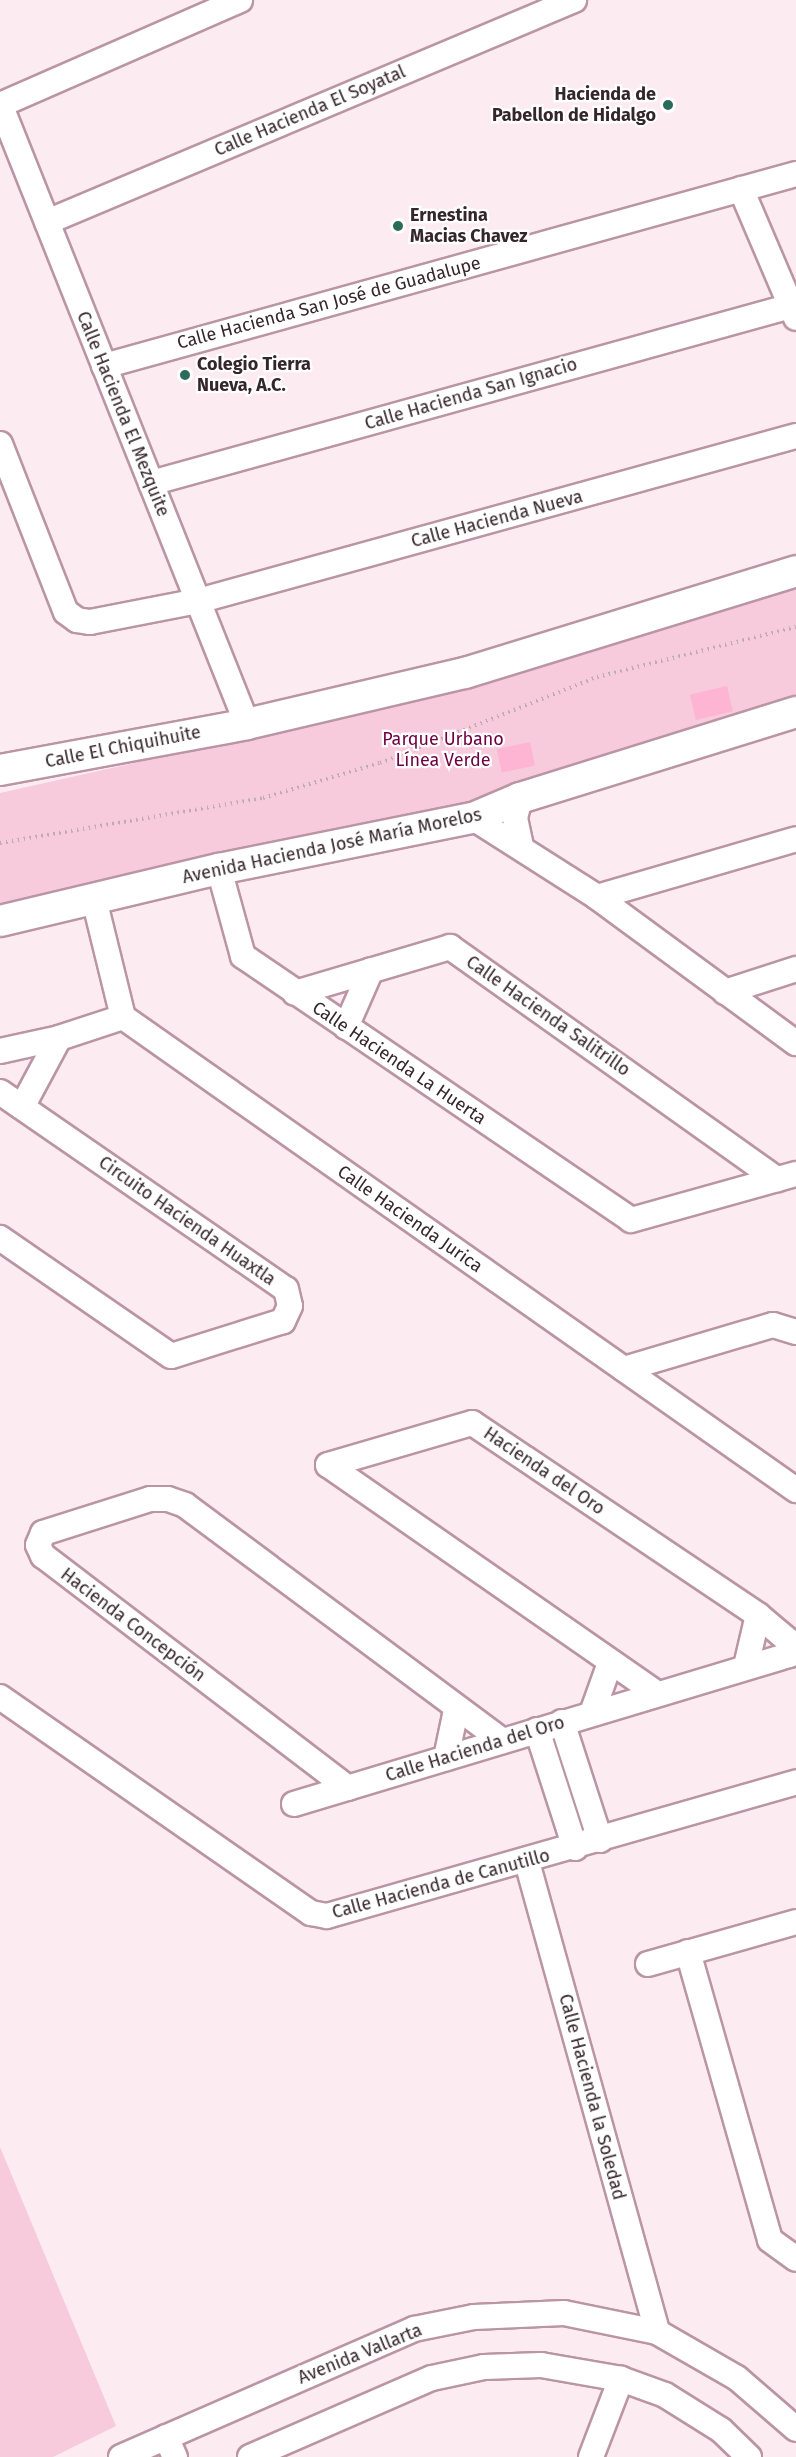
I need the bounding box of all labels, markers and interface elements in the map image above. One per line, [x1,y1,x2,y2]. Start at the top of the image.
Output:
street label: Calle Hacienda El Soyatal [211,61,409,161]
place label: Hacienda de Pabellon de Hidalgo [492,84,656,127]
marker: Hacienda de Pabellon de Hidalgo [661,98,675,112]
place label: Ernestina Macias Chavez [410,205,528,248]
marker: Ernestina Macias Chavez [391,219,405,233]
street label: Calle Hacienda San José de Guadalupe [175,252,483,354]
street label: Calle Hacienda El Mezquite [72,308,174,520]
street label: Calle Hacienda San Ignacio [362,353,580,435]
place label: Colegio Tierra Nueva, A.C. [197,354,311,397]
marker: Colegio Tierra Nueva, A.C. [178,368,192,382]
street label: Calle Hacienda Nueva [409,486,585,552]
street label: Calle El Chiquihuite [43,721,203,773]
park label: Parque Urbano Línea Verde [382,729,504,771]
street label: Avenida Hacienda José María Morelos [180,804,484,888]
street label: Calle Hacienda Salitrillo [462,951,634,1081]
street label: Calle Hacienda La Huerta [308,997,490,1129]
street label: Circuito Hacienda Huaxtla [94,1152,280,1290]
street label: Calle Hacienda Jurica [333,1161,487,1277]
street label: Hacienda del Oro [479,1423,609,1519]
street label: Hacienda Concepción [56,1564,210,1686]
street label: Calle Hacienda del Oro [383,1711,567,1787]
street label: Calle Hacienda de Canutillo [330,1845,552,1923]
street label: Calle Hacienda la Soledad [554,1992,630,2202]
street label: Avenida Vallarta [295,2319,425,2389]

